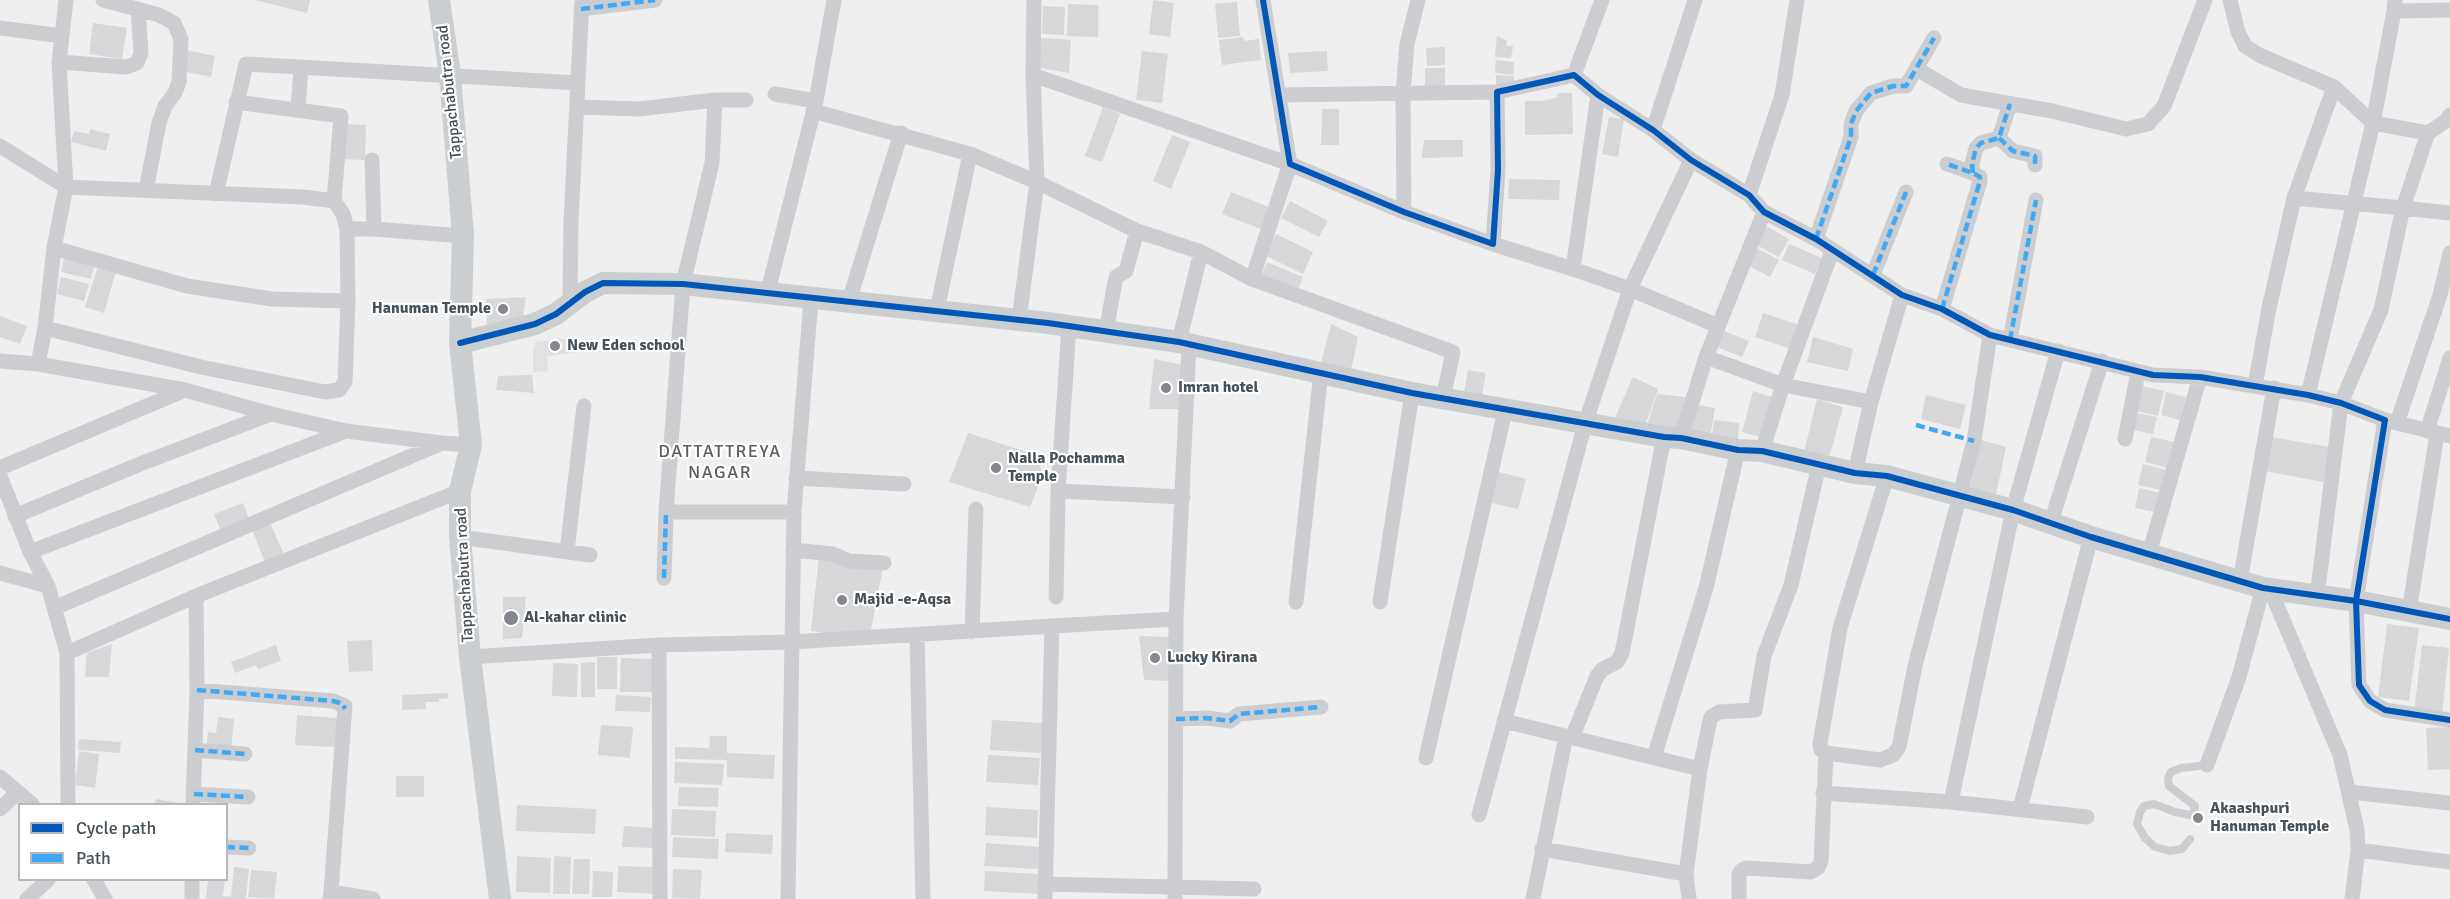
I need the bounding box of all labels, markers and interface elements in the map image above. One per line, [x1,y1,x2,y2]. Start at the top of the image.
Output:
street label: Tappachabutra road [433,24,467,160]
place label: Hanuman Temple [372,299,491,319]
marker: Hanuman Temple [496,302,510,316]
place label: New Eden school [567,336,685,356]
marker: New Eden school [548,339,562,353]
place label: Imran hotel [1178,378,1259,398]
marker: Imran hotel [1159,381,1173,395]
district label: DATTATTREYA NAGAR [658,441,782,484]
place label: Nalla Pochamma Temple [1008,449,1125,487]
marker: Nalla Pochamma Temple [989,461,1003,475]
street label: Tappachabutra road [452,507,478,643]
place label: Majid -e-Aqsa [854,590,951,610]
marker: Majid -e-Aqsa [835,593,849,607]
place label: Al-kahar clinic [524,608,627,628]
marker: Al-kahar clinic [502,609,520,627]
place label: Lucky Kirana [1167,648,1257,668]
marker: Lucky Kirana [1148,651,1162,665]
place label: Akaashpuri Hanuman Temple [2210,799,2329,837]
legend [18,803,228,881]
marker: Akaashpuri Hanuman Temple [2191,811,2205,825]
text: Cycle path [76,817,156,839]
text: Path [76,847,111,869]

